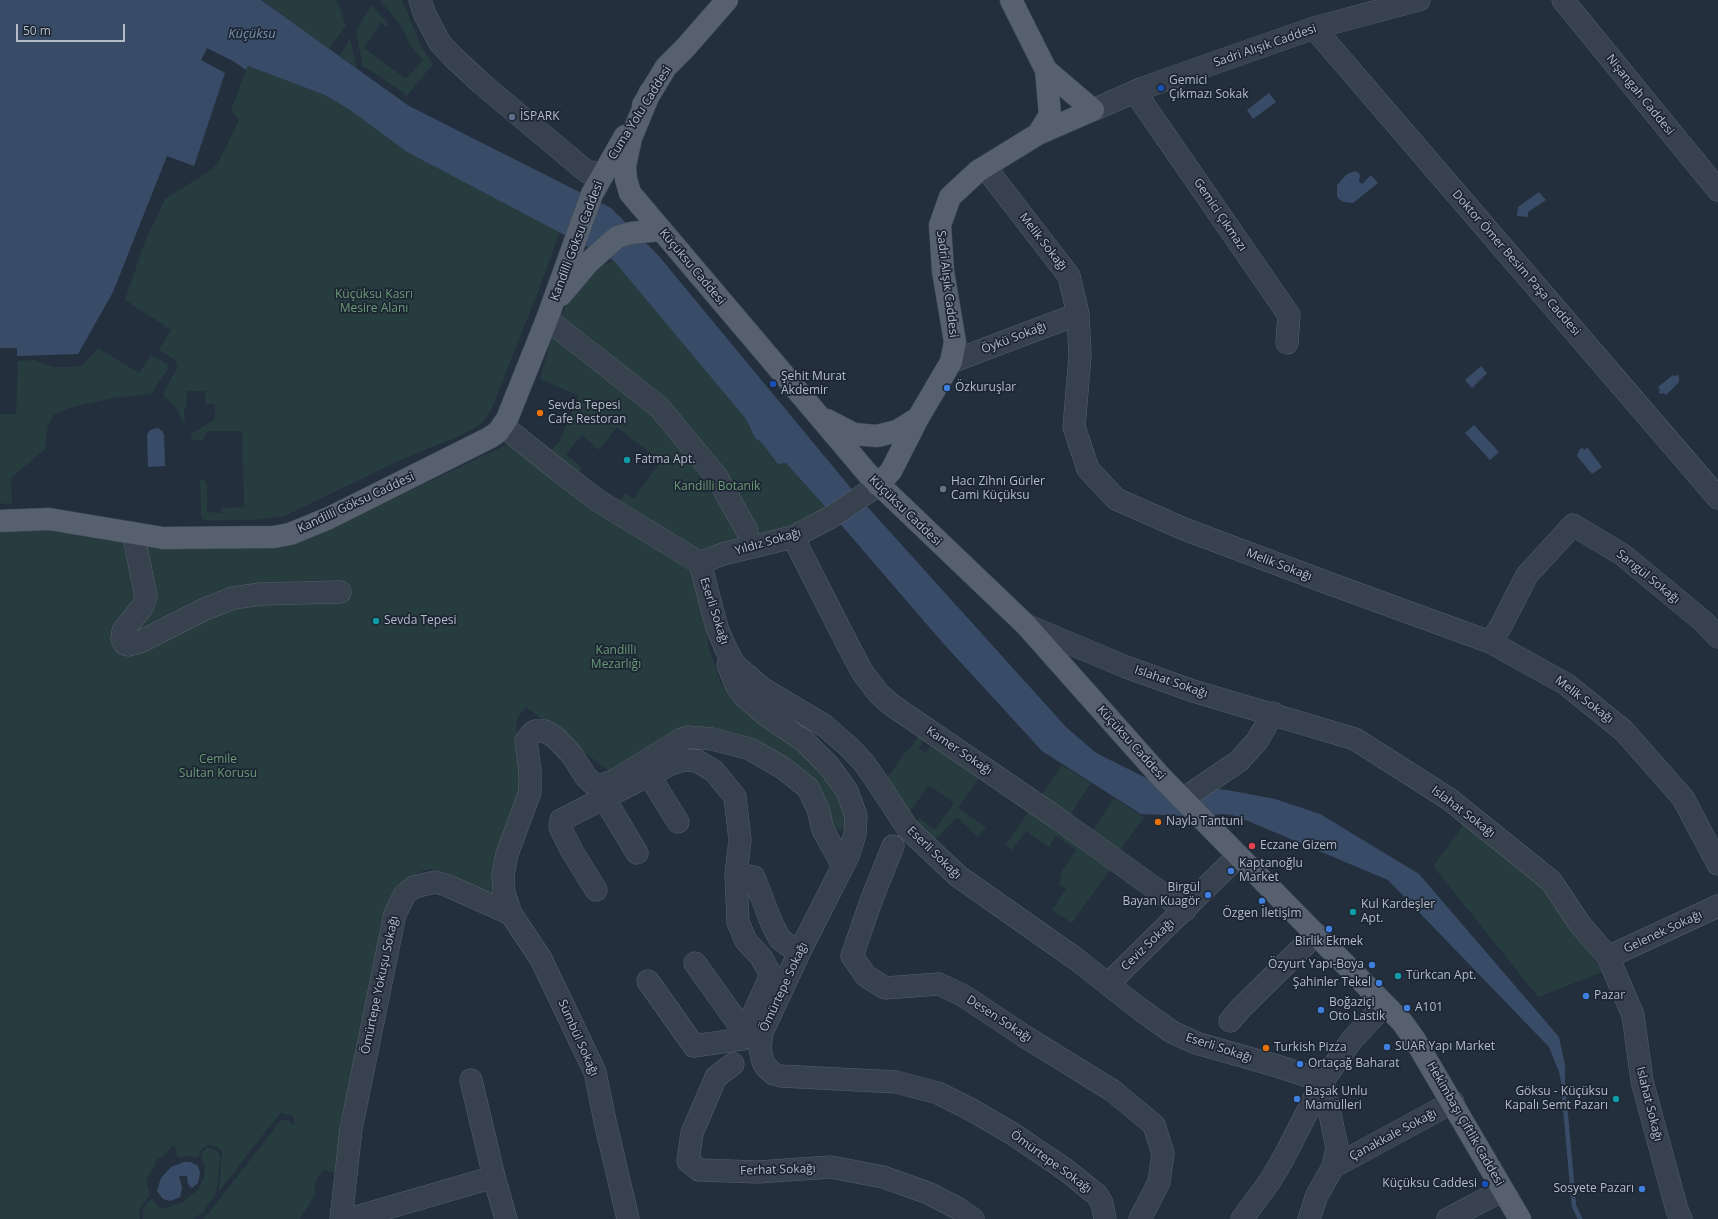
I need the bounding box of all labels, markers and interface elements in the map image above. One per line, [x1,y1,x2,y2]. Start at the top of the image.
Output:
scale bar [18,16,127,42]
text: 50 m [23,22,51,39]
street label: Sadri Alışık Caddesi [1212,22,1318,70]
water label: Küçüksu [228,26,276,42]
street label: Nişangah Caddesi [1603,52,1677,138]
street label: Cuma Yolu Caddesi [605,64,675,162]
place label: Gemici Çıkmazı Sokak [1169,74,1249,102]
marker: Gemici Çıkmazı Sokak [1156,83,1166,93]
place label: İSPARK [520,110,559,124]
marker: İSPARK [507,112,517,122]
street label: Gemici Çıkmazı [1190,176,1250,254]
street label: Kandilli Göksu Caddesi [548,179,606,303]
street label: Doktor Ömer Besim Paşa Caddesi [1449,187,1583,339]
street label: Melik Sokağı [1016,210,1070,274]
street label: Küçüksu Caddesi [656,226,728,308]
street label: Sadri Alışık Caddesi [933,230,961,338]
park label: Küçüksu Kasrı Mesire Alanı [335,288,413,316]
street label: Öykü Sokağı [979,319,1049,357]
place label: Şehit Murat Akdemir [781,370,846,398]
marker: Şehit Murat Akdemir [768,379,778,389]
place label: Özkuruşlar [955,381,1016,395]
marker: Özkuruşlar [942,383,952,393]
place label: Sevda Tepesi Cafe Restoran [548,399,626,427]
marker: Sevda Tepesi Cafe Restoran [535,408,545,418]
place label: Fatma Apt. [635,453,695,467]
marker: Fatma Apt. [622,455,632,465]
street label: Kandilli Göksu Caddesi [296,470,416,536]
street label: Küçüksu Caddesi [866,473,944,549]
place label: Hacı Zihni Gürler Cami Küçüksu [951,475,1045,503]
park label: Kandilli Botanik [674,480,760,494]
marker: Hacı Zihni Gürler Cami Küçüksu [938,484,948,494]
street label: Yıldız Sokağı [733,526,803,558]
street label: Melik Sokağı [1244,546,1314,584]
street label: Sarıgül Sokağı [1613,547,1683,607]
street label: Eserli Sokağı [696,576,732,646]
place label: Sevda Tepesi [384,614,457,628]
marker: Sevda Tepesi [371,616,381,626]
park label: Kandilli Mezarlığı [591,644,641,672]
street label: Islahat Sokağı [1132,663,1210,701]
street label: Melik Sokağı [1552,673,1616,727]
street label: Küçüksu Caddesi [1094,703,1168,783]
street label: Kamer Sokağı [923,724,995,778]
park label: Cemile Sultan Korusu [179,753,257,781]
street label: Islahat Sokağı [1428,783,1498,841]
place label: Nayla Tantuni [1166,815,1243,829]
marker: Nayla Tantuni [1153,817,1163,827]
street label: Eserli Sokağı [904,824,964,882]
place label: Eczane Gizem [1260,839,1337,853]
marker: Eczane Gizem [1247,841,1257,851]
place label: Kaptanoğlu Market [1239,857,1303,885]
marker: Kaptanoğlu Market [1226,866,1236,876]
place label: Birgül Bayan Kuagör [1122,881,1200,909]
marker: Birgül Bayan Kuagör [1203,890,1213,900]
marker: Özgen İletişim [1257,896,1267,906]
place label: Kul Kardeşler Apt. [1361,898,1435,926]
place label: Özgen İletişim [1223,907,1301,921]
marker: Kul Kardeşler Apt. [1348,907,1358,917]
street label: Gelenek Sokağı [1621,907,1705,957]
street label: Ömürtepe Yokuşu Sokağı [358,915,402,1055]
street label: Ceviz Sokağı [1118,916,1178,974]
marker: Birlik Ekmek [1324,924,1334,934]
place label: Birlik Ekmek [1295,935,1363,949]
street label: Ömürtepe Sokağı [757,940,811,1034]
place label: Özyurt Yapı-Boya [1268,958,1364,972]
marker: Özyurt Yapı-Boya [1367,960,1377,970]
place label: Türkcan Apt. [1406,969,1476,983]
marker: Türkcan Apt. [1393,971,1403,981]
place label: Şahinler Tekel [1293,976,1371,990]
marker: Şahinler Tekel [1374,978,1384,988]
place label: Pazar [1594,989,1625,1003]
marker: Pazar [1581,991,1591,1001]
street label: Desen Sokağı [964,993,1034,1045]
place label: Boğaziçi Oto Lastik [1329,996,1385,1024]
street label: Sümbül Sokağı [555,998,601,1078]
place label: A101 [1415,1001,1443,1015]
marker: A101 [1402,1003,1412,1013]
marker: Boğaziçi Oto Lastik [1316,1005,1326,1015]
street label: Eserli Sokağı [1184,1030,1254,1066]
place label: SUAR Yapı Market [1395,1040,1495,1054]
place label: Turkish Pizza [1274,1041,1347,1055]
marker: SUAR Yapı Market [1382,1042,1392,1052]
marker: Turkish Pizza [1261,1043,1271,1053]
place label: Ortaçağ Baharat [1308,1057,1400,1071]
marker: Ortaçağ Baharat [1295,1059,1305,1069]
street label: Hekimbaşı Çiftlik Caddesi [1424,1059,1506,1189]
street label: Islahat Sokağı [1633,1065,1665,1143]
place label: Başak Unlu Mamülleri [1305,1085,1368,1113]
place label: Göksu - Küçüksu Kapalı Semt Pazarı [1505,1085,1608,1113]
marker: Başak Unlu Mamülleri [1292,1094,1302,1104]
marker: Göksu - Küçüksu Kapalı Semt Pazarı [1611,1094,1621,1104]
street label: Çanakkale Sokağı [1347,1106,1439,1164]
street label: Ömürtepe Sokağı [1007,1128,1095,1196]
street label: Ferhat Sokağı [740,1161,816,1179]
place label: Küçüksu Caddesi [1382,1177,1477,1191]
marker: Küçüksu Caddesi [1480,1179,1490,1189]
place label: Sosyete Pazarı [1553,1182,1634,1196]
marker: Sosyete Pazarı [1637,1184,1647,1194]

